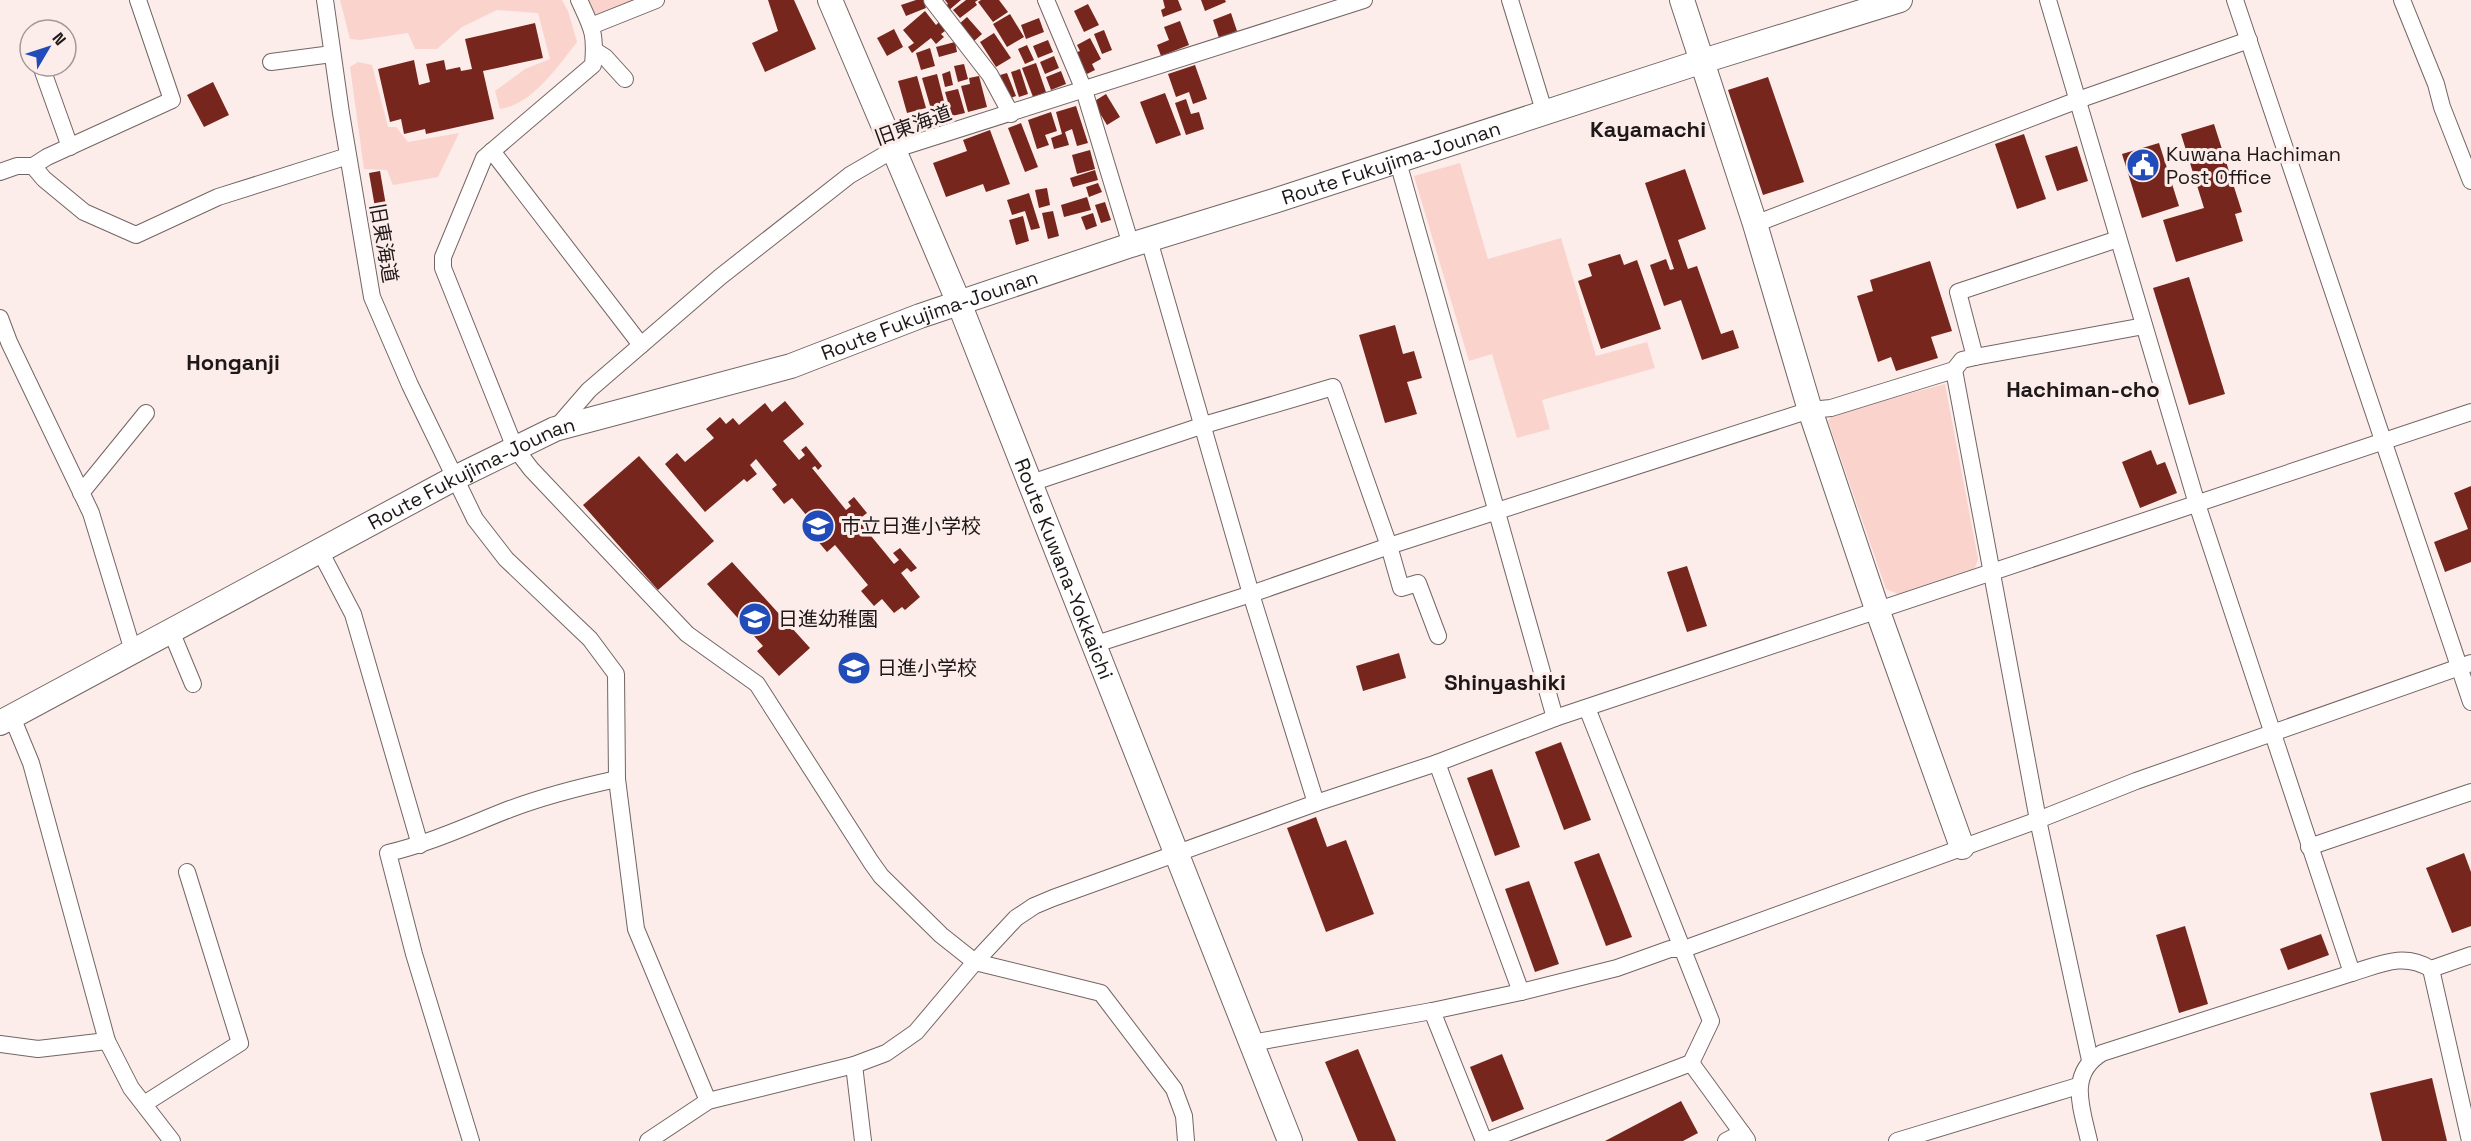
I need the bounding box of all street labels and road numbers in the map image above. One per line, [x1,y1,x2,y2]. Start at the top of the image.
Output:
street label: 旧東海道 [871,99,955,151]
street label: Route Fukujima-Jounan [1278,115,1504,211]
street label: 旧東海道 [364,201,404,285]
street label: Route Fukujima-Jounan [817,264,1041,366]
street label: Route Fukujima-Jounan [363,411,578,535]
street label: Route Kuwana-Yokkaichi [1009,454,1119,683]

